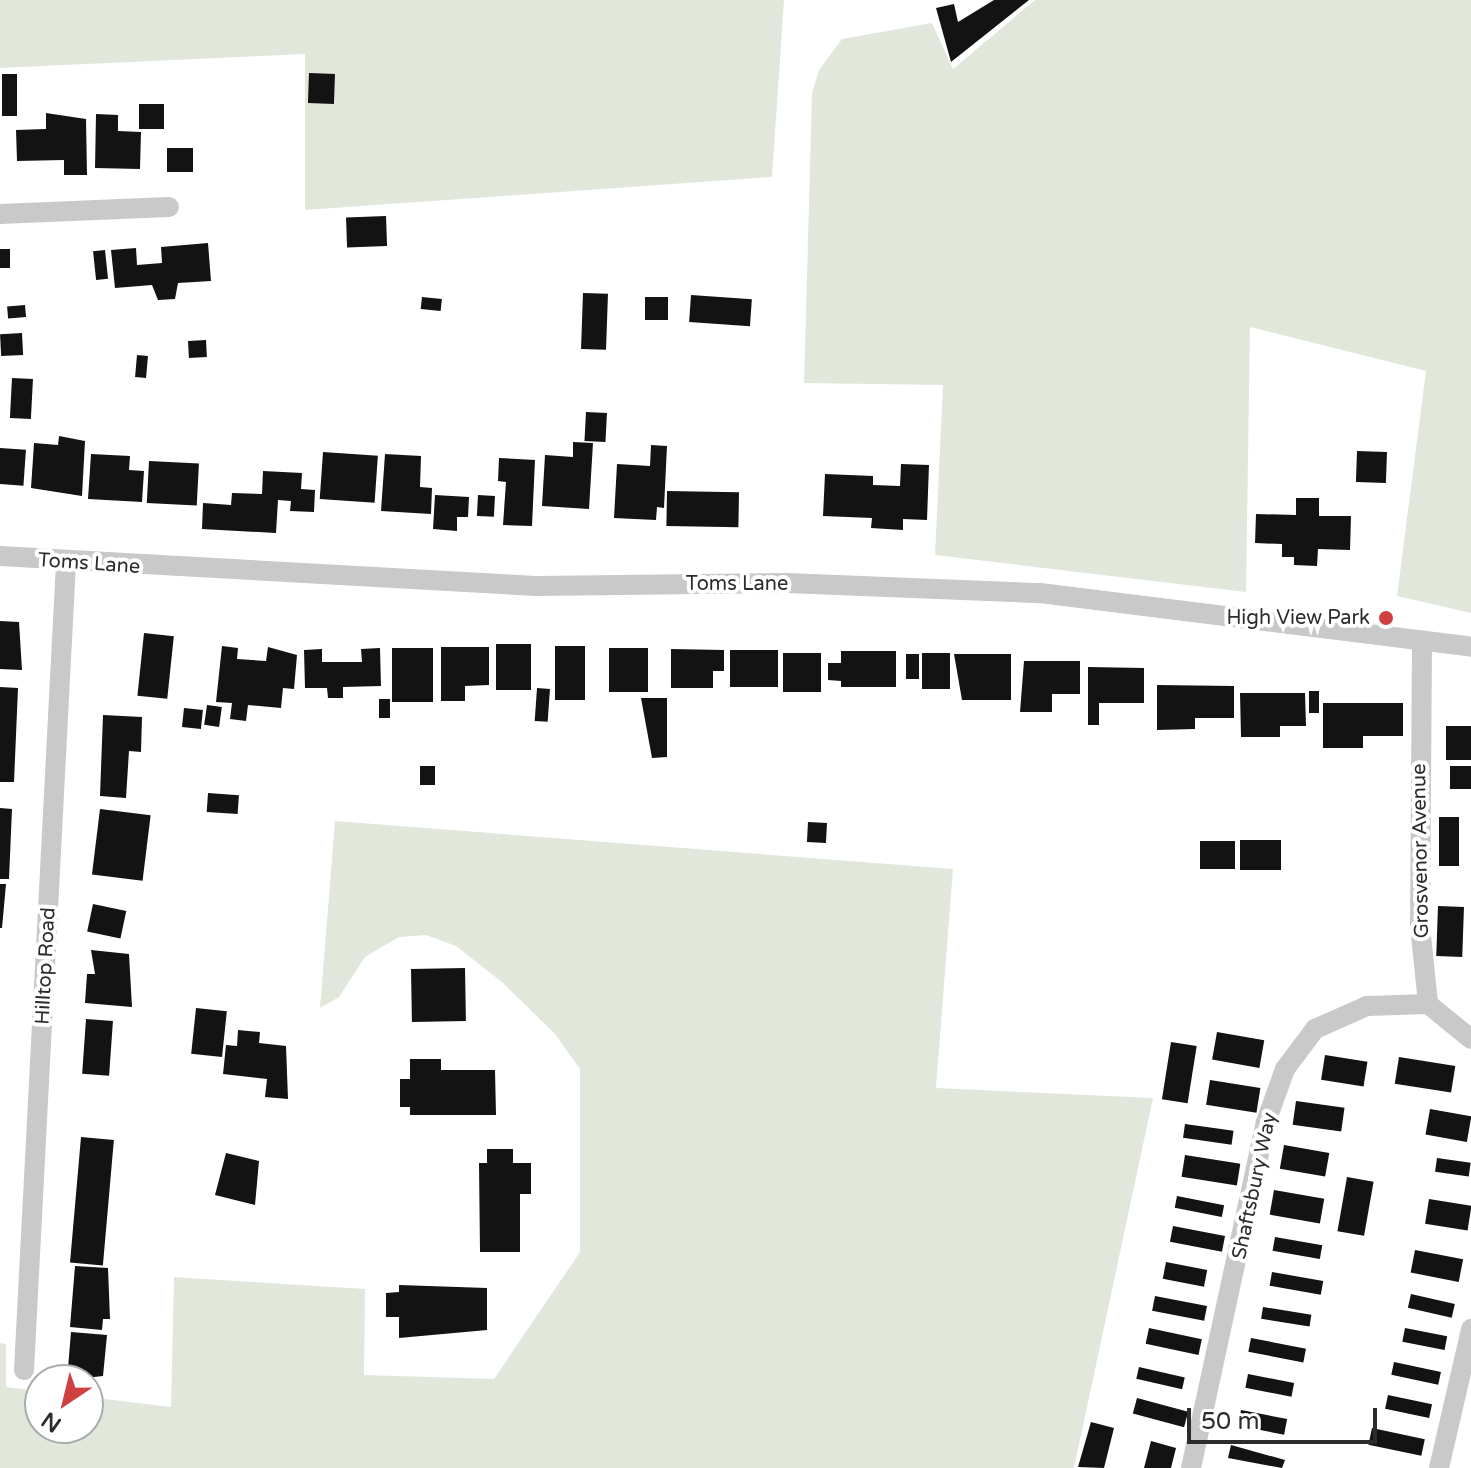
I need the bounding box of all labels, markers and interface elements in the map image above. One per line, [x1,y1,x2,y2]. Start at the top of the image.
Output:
street label: Toms Lane [37,548,141,580]
street label: Toms Lane [686,572,788,596]
place label: High View Park [1226,606,1370,630]
marker: High View Park [1377,609,1395,627]
street label: Grosvenor Avenue [1407,763,1435,939]
street label: Hilltop Road [31,907,61,1025]
street label: Shaftsbury Way [1228,1110,1282,1262]
north arrow [24,1364,104,1444]
scale bar [1191,1392,1381,1442]
text: N [37,1406,66,1438]
text: 50 m [1201,1407,1259,1436]

